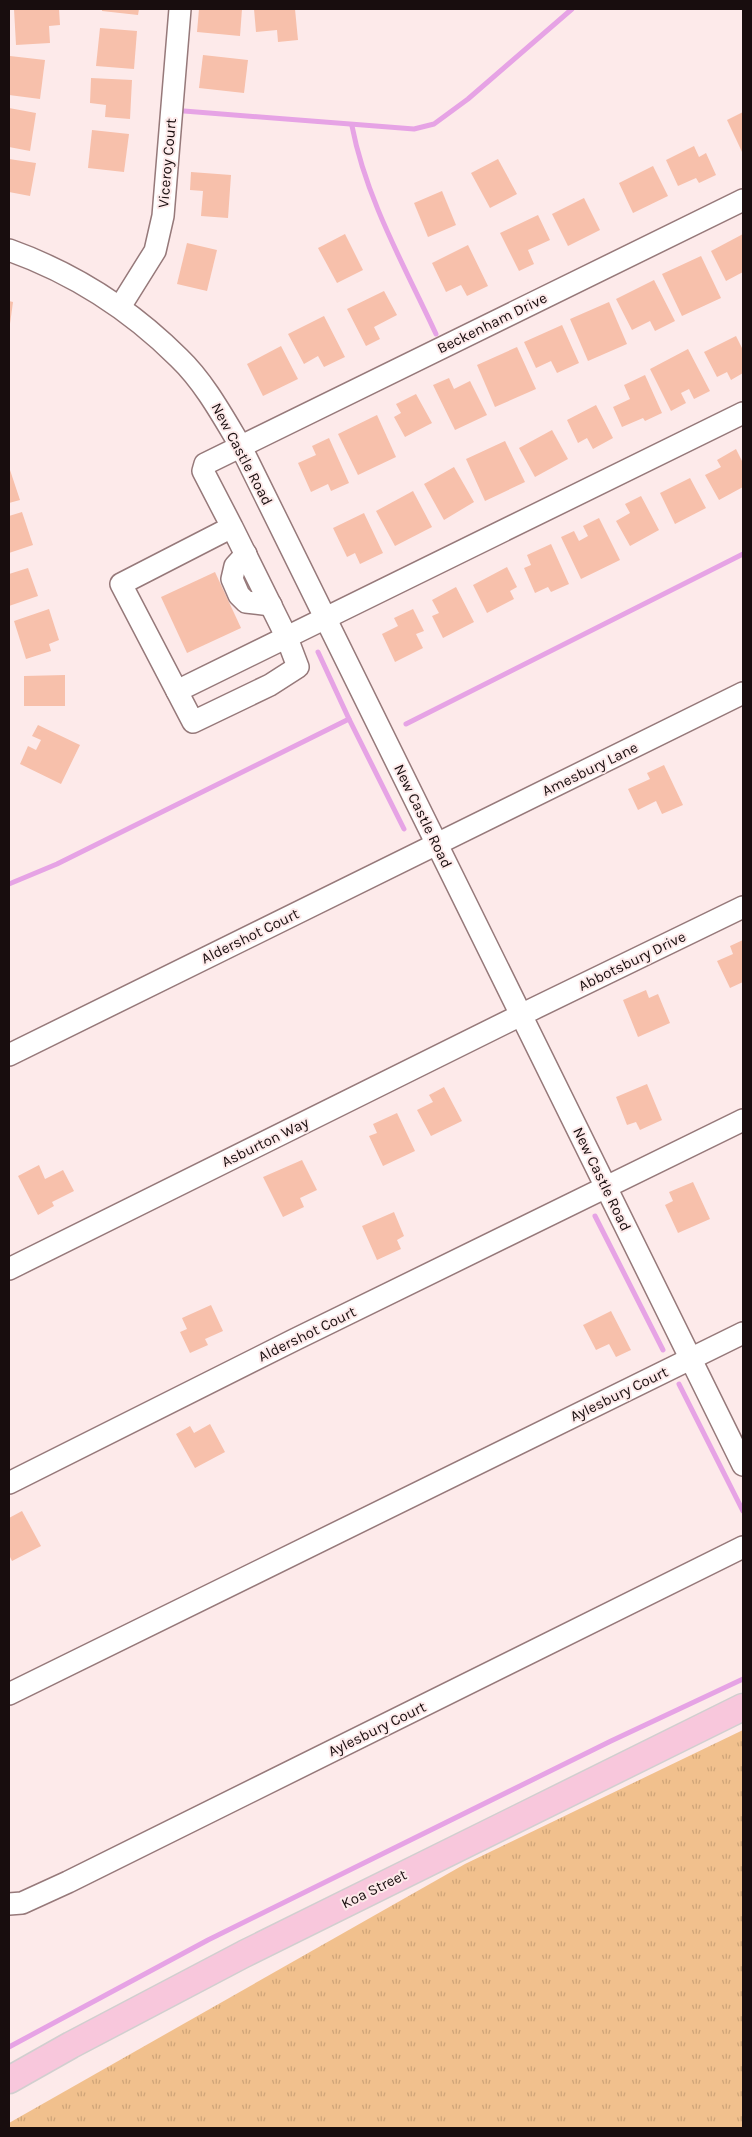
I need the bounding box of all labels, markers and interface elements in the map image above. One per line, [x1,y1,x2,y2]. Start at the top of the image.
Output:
street label: Viceroy Court [154,117,180,209]
street label: Beckenham Drive [434,289,550,357]
street label: New Castle Road [207,400,277,508]
street label: Amesbury Lane [539,738,641,800]
street label: New Castle Road [390,761,456,871]
street label: Aldershot Court [198,904,302,967]
street label: Abbotsbury Drive [575,927,689,995]
street label: Asburton Way [219,1113,311,1171]
street label: New Castle Road [569,1124,635,1234]
street label: Aldershot Court [255,1302,359,1365]
street label: Aylesbury Court [567,1362,671,1425]
street label: Aylesbury Court [325,1697,429,1760]
street label: Koa Street [338,1865,410,1913]

